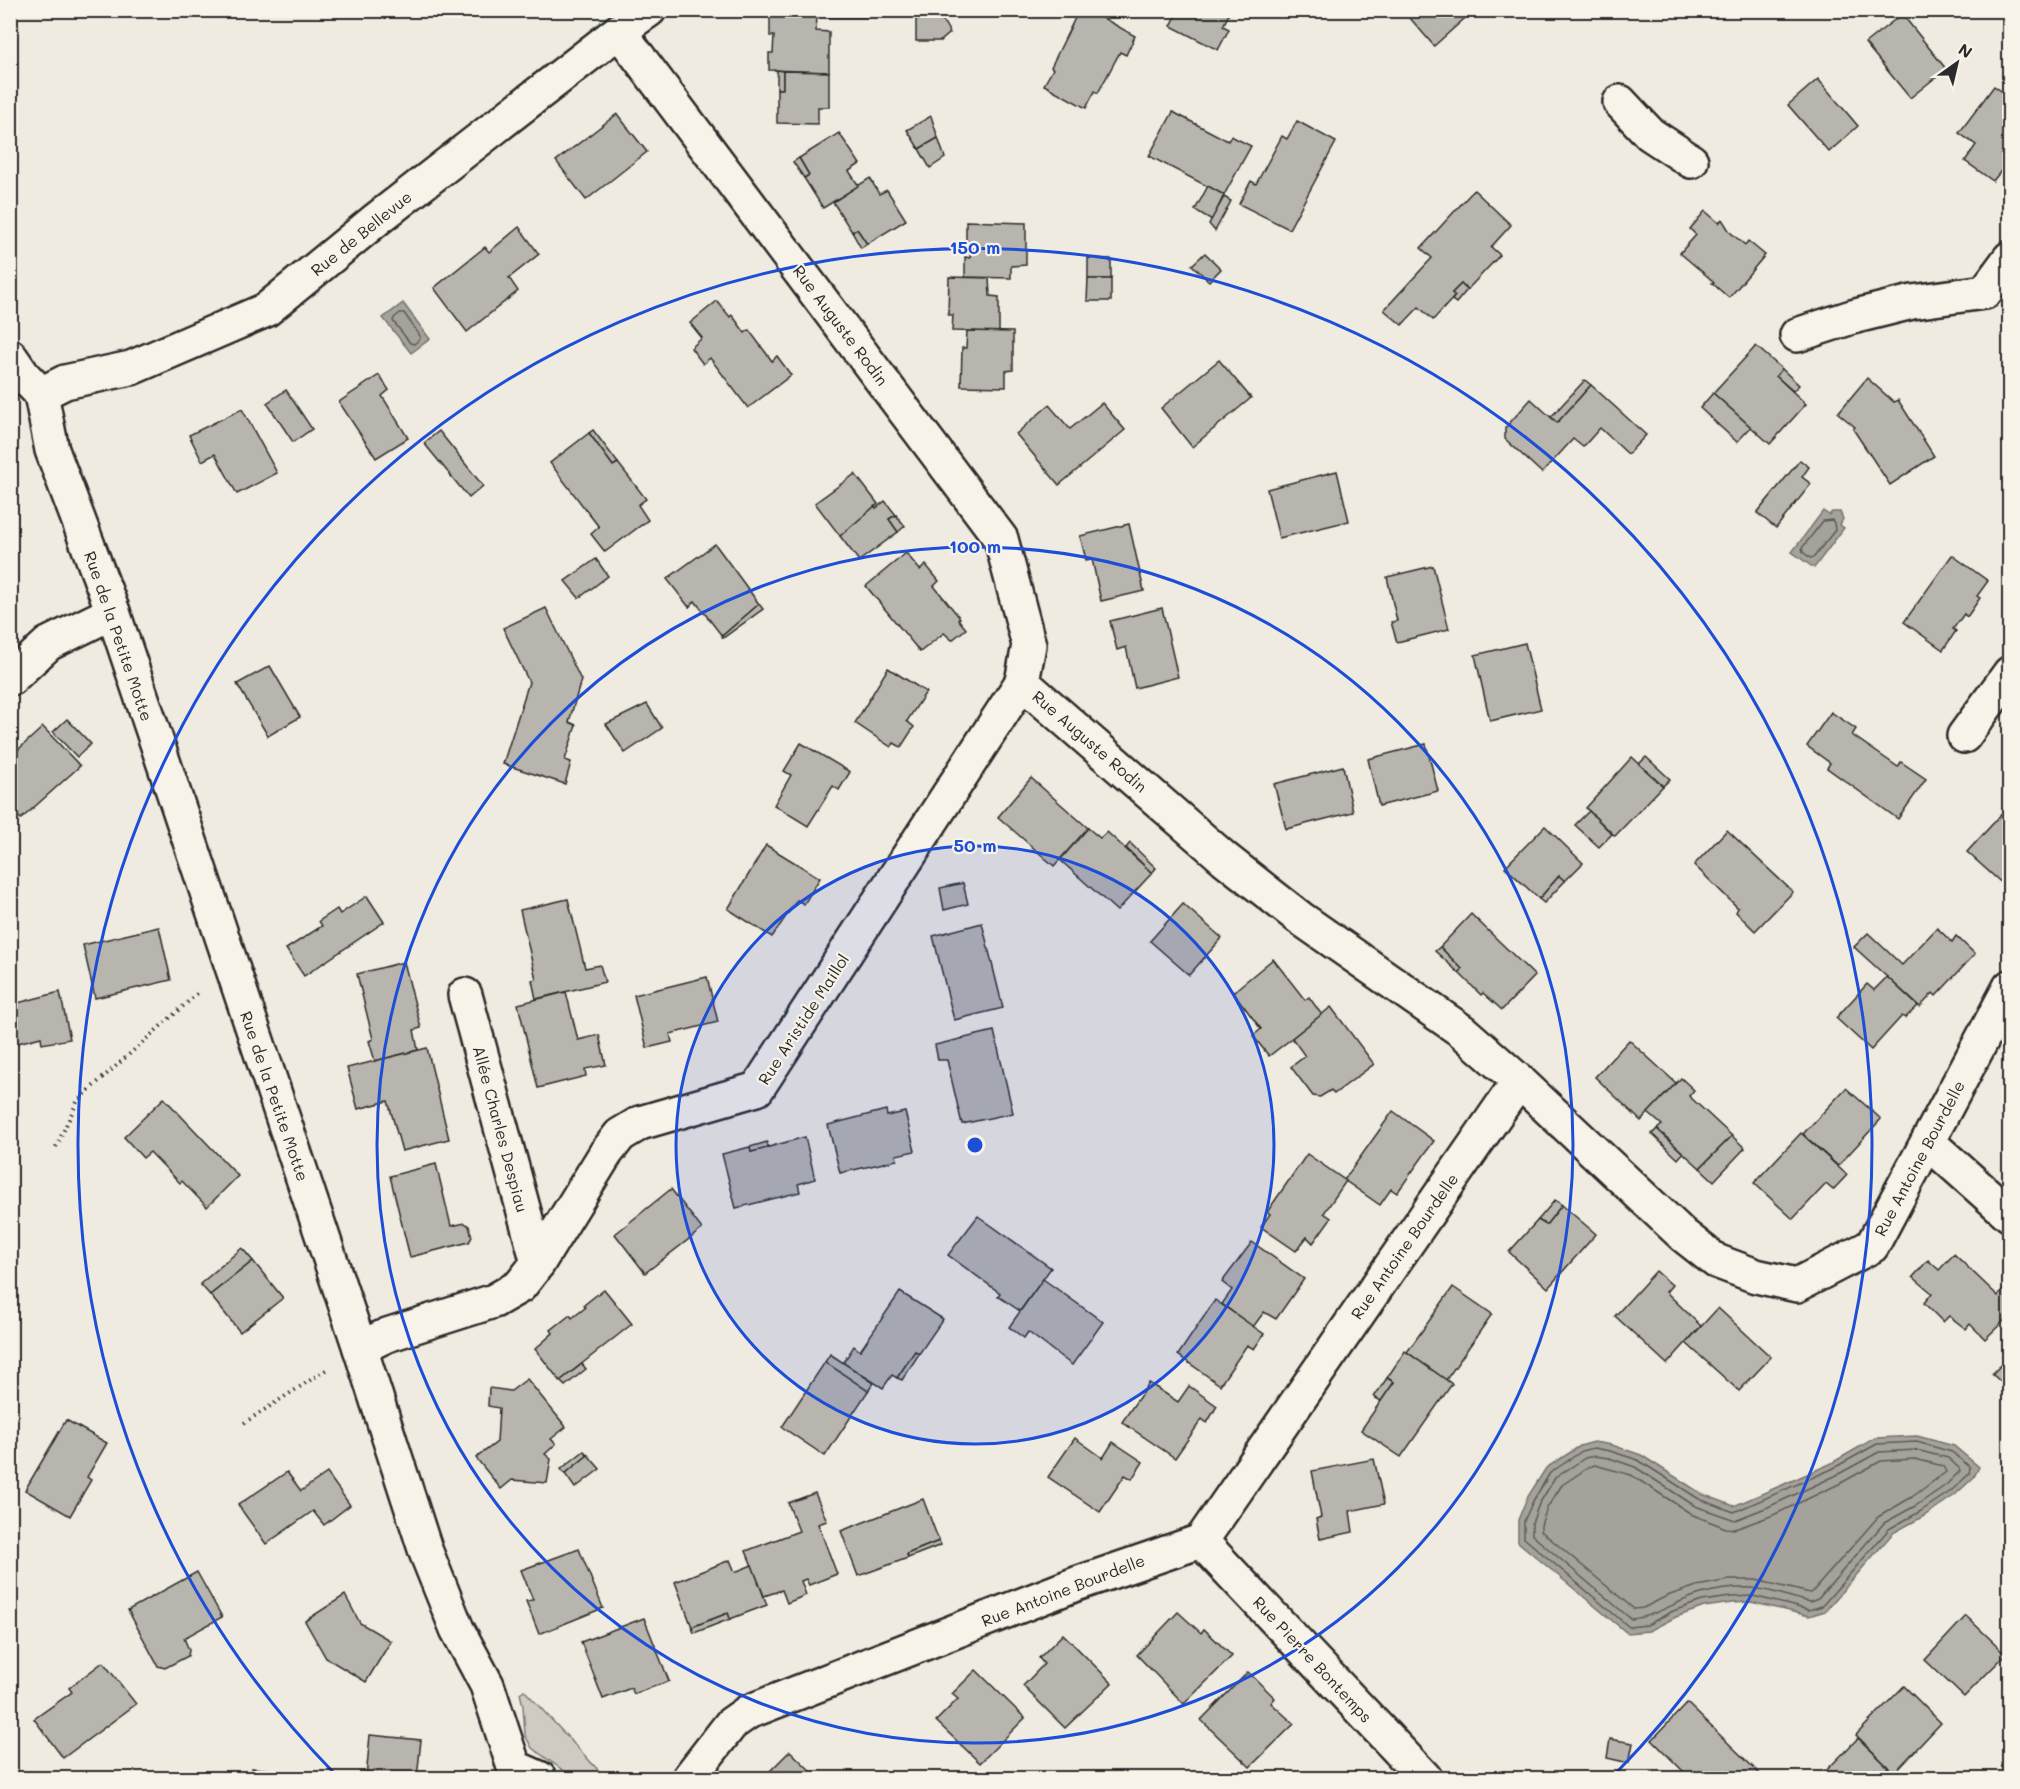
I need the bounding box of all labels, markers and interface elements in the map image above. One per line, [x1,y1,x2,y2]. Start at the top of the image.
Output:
north arrow [1927,33,1987,93]
text: N [1955,38,1977,62]
street label: Rue de Bellevue [306,186,416,280]
text: 150 m [950,235,1000,259]
street label: Rue Auguste Rodin [789,261,893,389]
text: 100 m [949,534,1001,558]
street label: Rue de la Petite Motte [80,548,158,724]
street label: Rue Auguste Rodin [1028,685,1152,797]
text: 50 m [954,833,996,857]
street label: Rue Aristide Maillol [753,950,853,1088]
street label: Rue de la Petite Motte [236,1008,314,1184]
street label: Allée Charles Despiau [469,1043,533,1215]
street label: Rue Antoine Bourdelle [1869,1076,1969,1240]
centre of rings [965,1135,985,1155]
street label: Rue Antoine Bourdelle [1346,1169,1462,1323]
street label: Rue Antoine Bourdelle [978,1549,1148,1631]
street label: Rue Pierre Bontemps [1249,1591,1377,1727]

